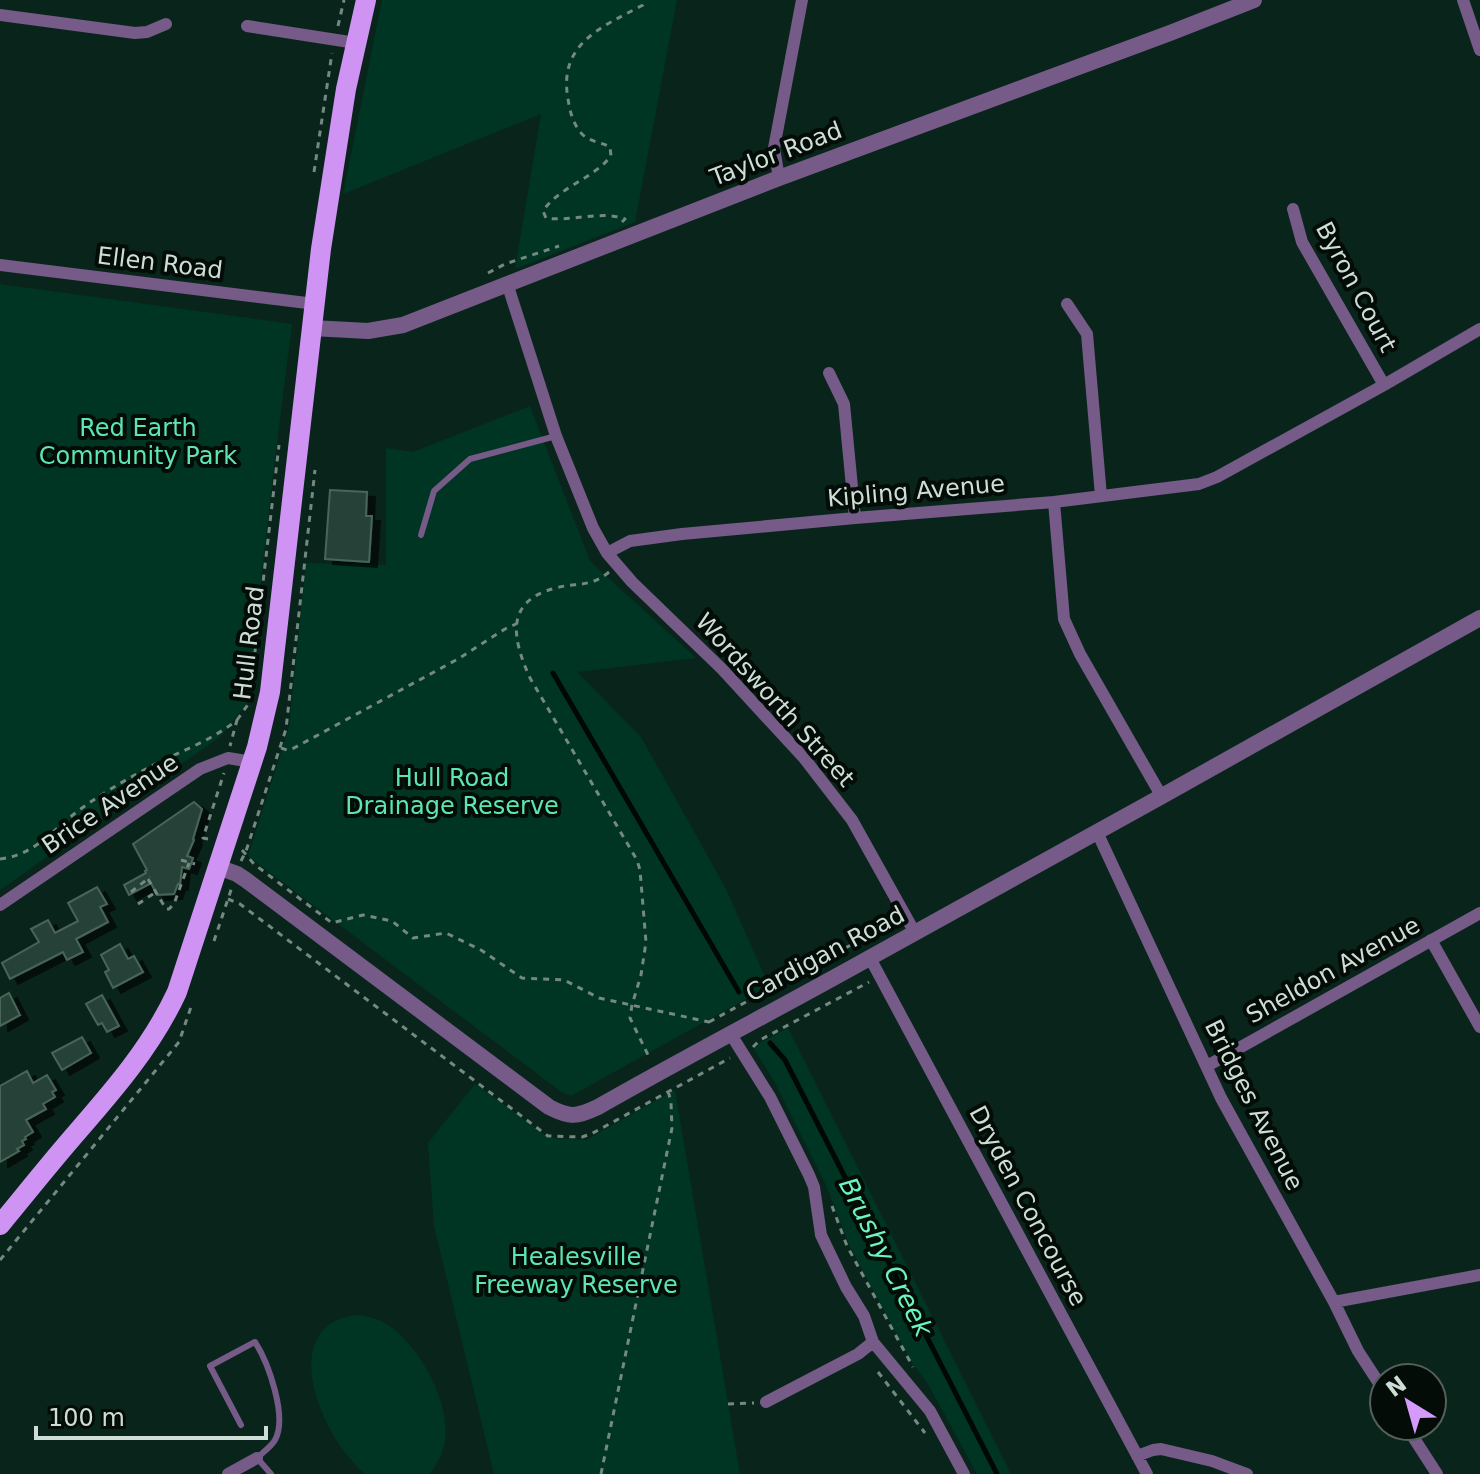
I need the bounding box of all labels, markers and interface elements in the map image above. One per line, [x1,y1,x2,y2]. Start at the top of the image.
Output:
street label: Taylor Road [705,116,846,192]
street label: Byron Court [1310,217,1402,357]
street label: Ellen Road [96,241,224,285]
park label: Red Earth Community Park [39,414,237,470]
street label: Kipling Avenue [826,469,1006,513]
street label: Hull Road [228,584,270,702]
street label: Wordsworth Street [690,608,860,792]
street label: Brice Avenue [37,748,183,860]
park label: Hull Road Drainage Reserve [345,764,559,820]
street label: Cardigan Road [741,900,909,1008]
street label: Sheldon Avenue [1241,911,1425,1029]
street label: Bridges Avenue [1199,1015,1309,1195]
street label: Dryden Concourse [963,1101,1093,1311]
water label: Brushy Creek [833,1172,939,1342]
park label: Healesville Freeway Reserve [474,1243,678,1299]
north arrow [1368,1362,1448,1442]
text: N [1381,1371,1411,1402]
scale bar [36,1390,266,1440]
text: 100 m [48,1404,125,1432]

